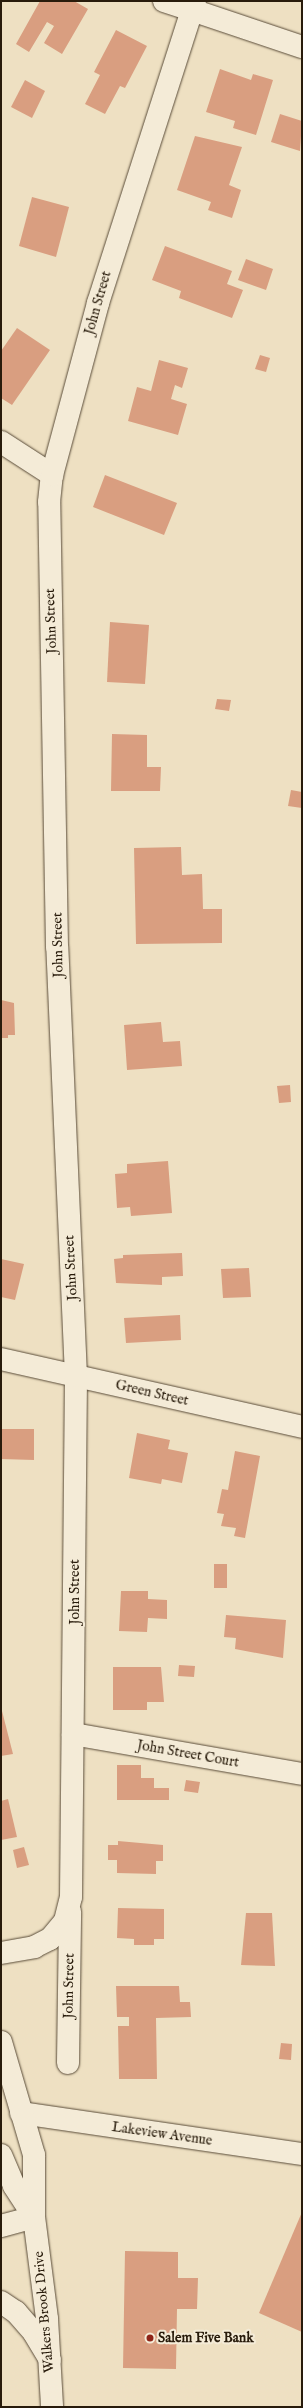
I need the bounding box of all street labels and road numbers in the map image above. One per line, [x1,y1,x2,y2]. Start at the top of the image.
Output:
street label: John Street [81,269,115,337]
street label: John Street [41,588,61,654]
street label: John Street [49,912,67,978]
street label: John Street [61,1235,81,1301]
street label: Green Street [114,1376,190,1410]
street label: John Street [67,1559,83,1625]
street label: John Street Court [136,1737,240,1771]
street label: John Street [60,1953,78,2019]
street label: Lakeview Avenue [111,2119,213,2149]
street label: Walkers Brook Drive [30,2251,58,2373]

